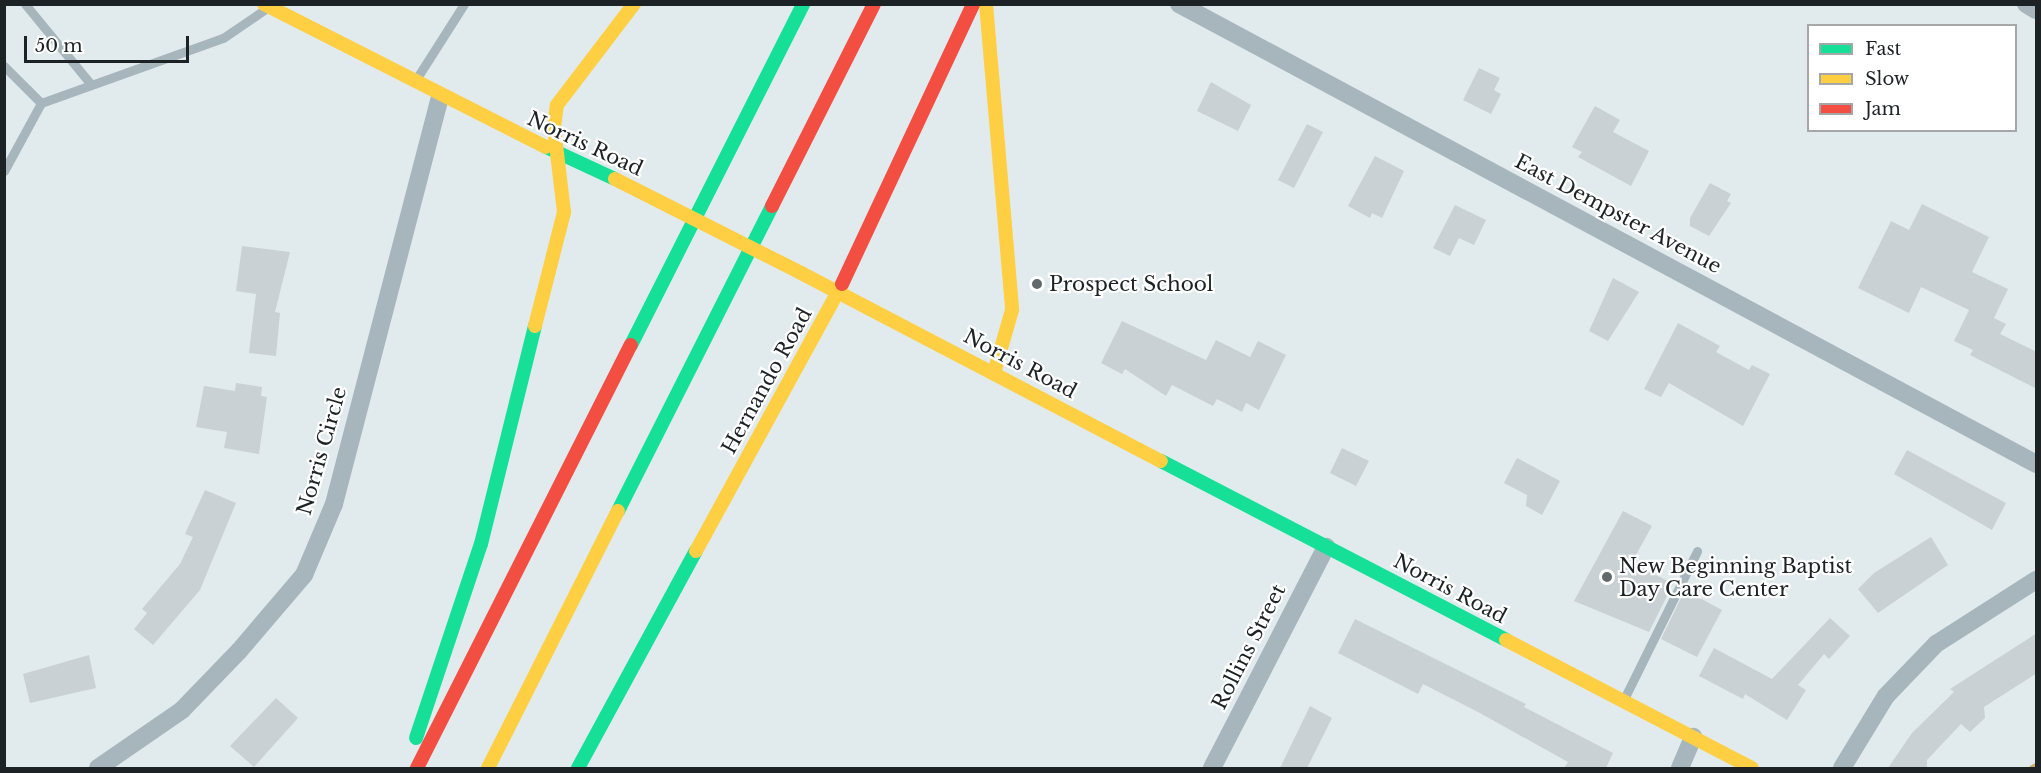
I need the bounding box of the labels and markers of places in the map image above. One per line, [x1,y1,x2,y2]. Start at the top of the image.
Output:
place label: Prospect School [1049,272,1213,296]
marker: Prospect School [1030,277,1044,291]
place label: New Beginning Baptist Day Care Center [1619,554,1853,601]
marker: New Beginning Baptist Day Care Center [1600,570,1614,584]

